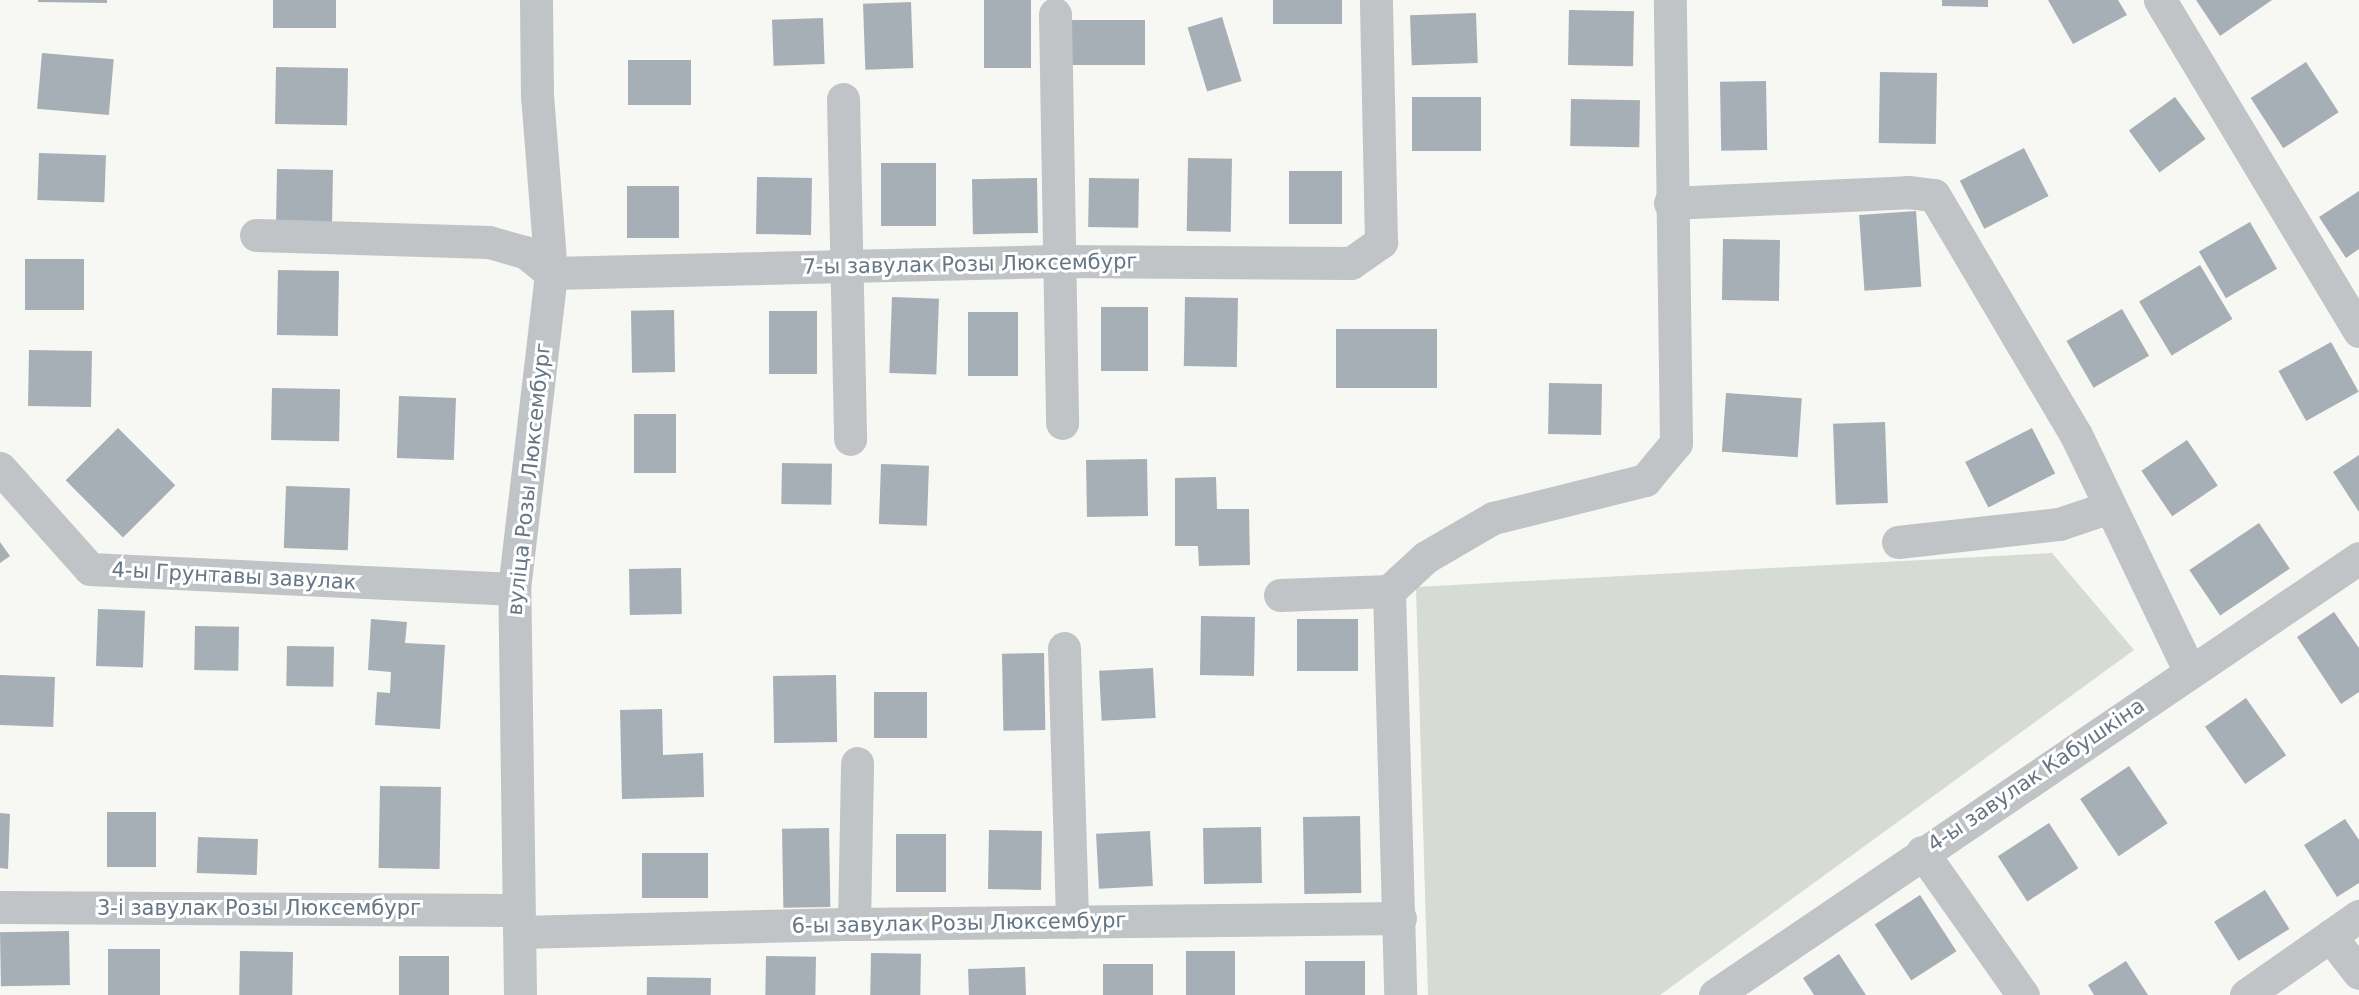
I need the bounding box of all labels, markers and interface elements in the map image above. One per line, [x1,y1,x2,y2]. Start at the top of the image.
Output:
street label: 7-ы завулак Розы Люксембург [802,248,1138,280]
street label: вуліца Розы Люксембург [502,341,556,617]
street label: 4-ы Грунтавы завулак [111,557,357,595]
street label: 4-ы завулак Кабушкіна [1923,693,2149,857]
street label: 3-і завулак Розы Люксембург [97,895,421,921]
street label: 6-ы завулак Розы Люксембург [791,907,1127,939]

